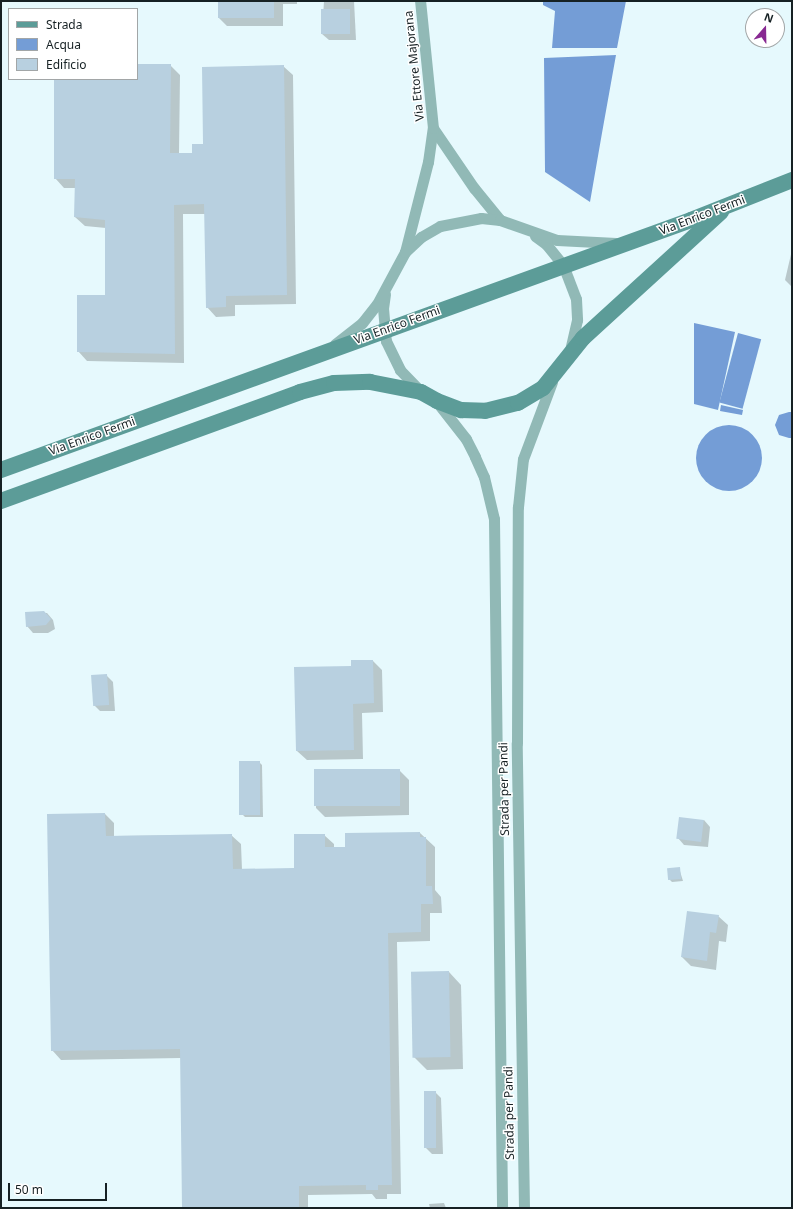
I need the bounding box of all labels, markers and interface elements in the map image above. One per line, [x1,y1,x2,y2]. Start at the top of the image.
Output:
legend [8,8,138,80]
north arrow [745,8,785,48]
text: N [762,9,776,26]
street label: Via Ettore Majorana [401,10,427,122]
text: Strada [46,16,82,33]
text: Acqua [46,36,81,53]
text: Edificio [46,56,87,73]
street label: Via Enrico Fermi [657,192,747,238]
street label: Via Enrico Fermi [352,303,442,347]
street label: Via Enrico Fermi [47,414,137,458]
street label: Strada per Pandi [496,742,512,836]
street label: Strada per Pandi [501,1066,517,1160]
scale bar [10,1175,109,1201]
text: 50 m [15,1181,43,1198]

